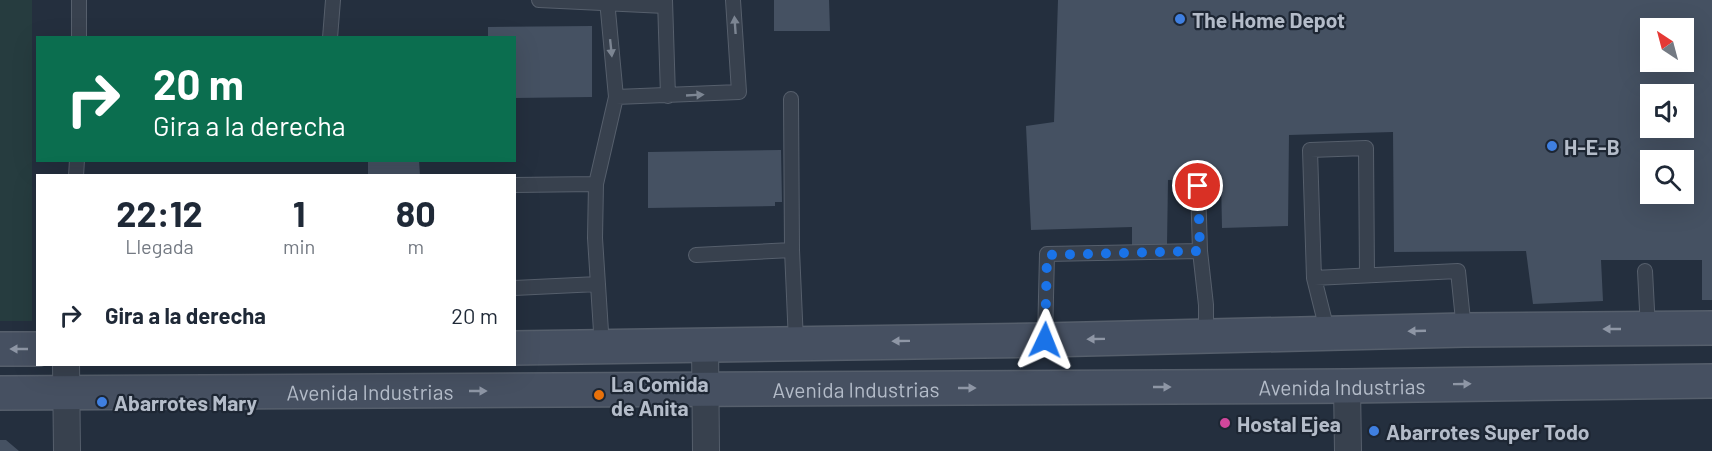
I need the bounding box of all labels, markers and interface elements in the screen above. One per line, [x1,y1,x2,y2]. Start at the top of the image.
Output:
place label: The Home Depot [1192,7,1345,32]
marker: The Home Depot [1173,12,1187,26]
one-way arrow [730,16,739,35]
north arrow [1640,18,1694,72]
map controls [1640,18,1694,204]
one-way arrow [606,39,616,58]
text: 20 m [153,58,244,108]
icon: right [54,60,132,138]
button: sound [1640,84,1694,138]
one-way arrow [686,90,705,99]
text: Gira a la derecha [153,109,346,141]
place label: H-E-B [1564,134,1620,159]
marker: H-E-B [1545,139,1559,153]
button: search [1640,150,1694,204]
pin [1172,160,1223,211]
icon: arrive [1181,169,1214,202]
text: 22:12 [116,191,203,234]
text: 1 [293,191,306,234]
text: 80 [396,191,436,234]
text: Llegada [125,234,194,258]
text: min [283,234,315,258]
text: m [407,234,424,258]
icon: right [54,299,87,332]
text: Gira a la derecha [105,302,266,328]
text: 20 m [451,302,498,328]
position arrow [1013,308,1077,372]
one-way arrow [1602,324,1621,334]
one-way arrow [1407,327,1426,336]
one-way arrow [1086,334,1105,343]
one-way arrow [891,336,910,346]
one-way arrow [9,344,28,354]
place label: La Comida de Anita [611,371,709,420]
street label: Avenida Industrias [1258,372,1426,399]
street label: Avenida Industrias [772,376,940,401]
street label: Avenida Industrias [286,378,454,404]
one-way arrow [1453,379,1472,389]
one-way arrow [1153,382,1172,392]
one-way arrow [958,383,977,393]
one-way arrow [469,386,488,396]
marker: La Comida de Anita [592,388,606,402]
place label: Abarrotes Mary [114,390,258,415]
marker: Abarrotes Mary [95,395,109,409]
place label: Hostal Ejea [1237,411,1341,436]
marker: Hostal Ejea [1218,416,1232,430]
place label: Abarrotes Super Todo [1386,419,1590,444]
marker: Abarrotes Super Todo [1367,424,1381,438]

